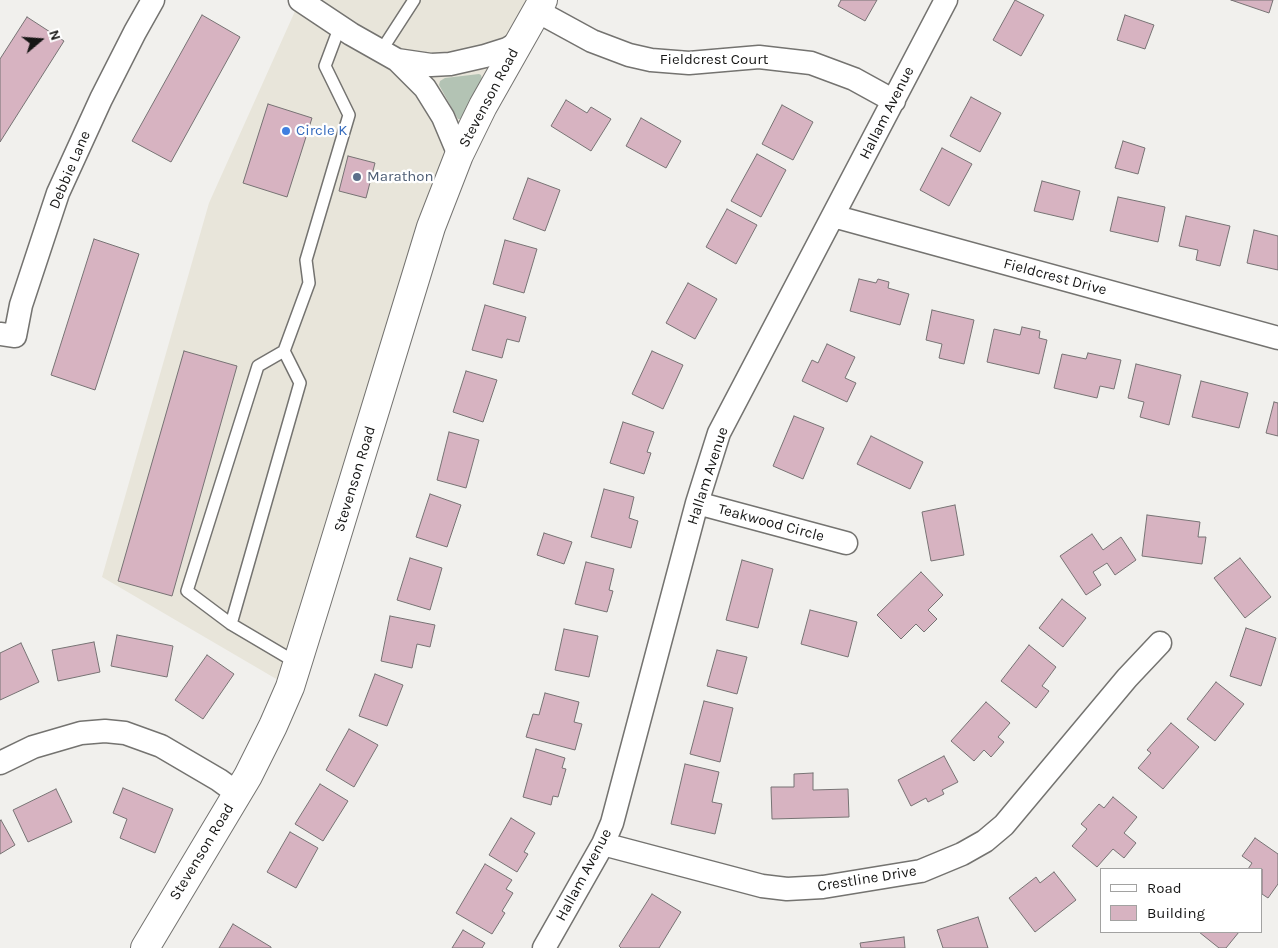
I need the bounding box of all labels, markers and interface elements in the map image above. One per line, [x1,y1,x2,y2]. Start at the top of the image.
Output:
north arrow [15,15,65,65]
text: N [45,28,64,43]
street label: Stevenson Road [455,45,523,151]
street label: Fieldcrest Court [660,51,768,69]
street label: Hallam Avenue [856,64,918,162]
place label: Circle K [296,122,347,140]
marker: Circle K [280,125,292,137]
street label: Debbie Lane [45,128,95,212]
place label: Marathon [367,168,434,186]
marker: Marathon [351,171,363,183]
street label: Fieldcrest Drive [1001,255,1109,299]
street label: Stevenson Road [330,424,380,534]
street label: Hallam Avenue [684,425,732,527]
street label: Teakwood Circle [716,500,826,546]
street label: Stevenson Road [166,800,238,904]
street label: Hallam Avenue [552,826,616,924]
street label: Crestline Drive [816,862,918,896]
legend [1100,868,1263,933]
text: Road [1147,879,1182,897]
text: Building [1147,904,1205,922]

